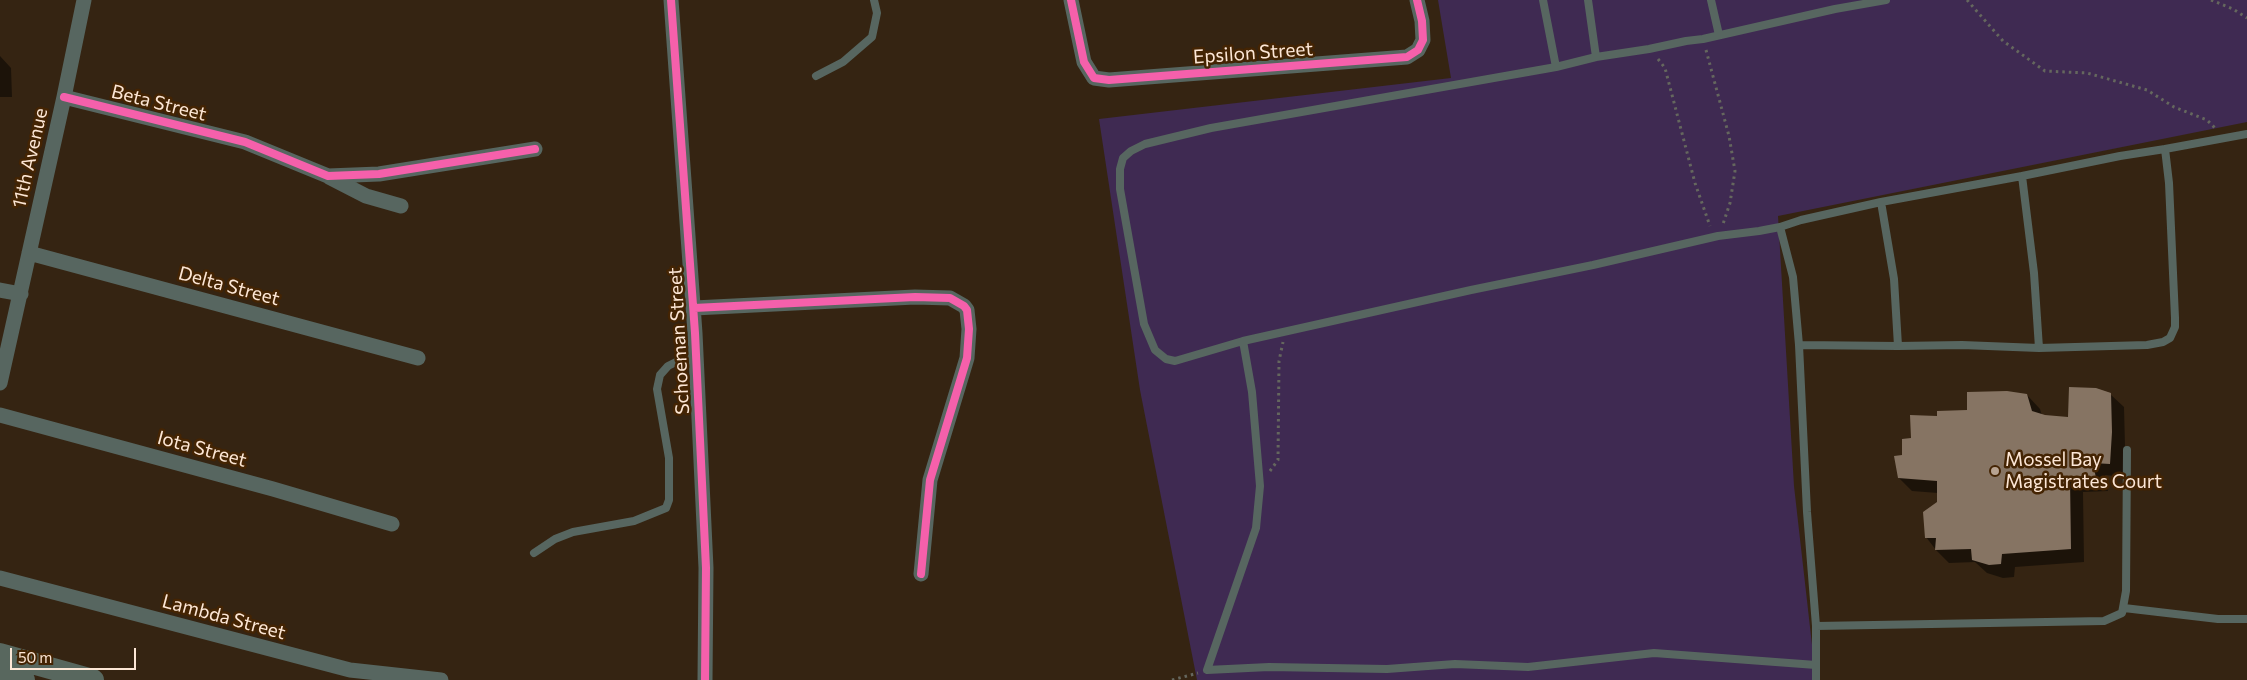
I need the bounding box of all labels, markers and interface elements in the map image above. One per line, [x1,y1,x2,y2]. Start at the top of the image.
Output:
street label: Epsilon Street [1192,37,1314,69]
street label: Beta Street [109,80,209,126]
street label: 11th Avenue [7,106,53,210]
street label: Delta Street [176,262,282,310]
street label: Schoeman Street [664,267,694,415]
street label: Iota Street [155,426,249,472]
place label: Mossel Bay Magistrates Court [2005,449,2162,493]
marker: Mossel Bay Magistrates Court [1989,465,2001,477]
street label: Lambda Street [160,590,288,644]
scale bar [12,638,139,670]
text: 50 m [18,648,52,666]

